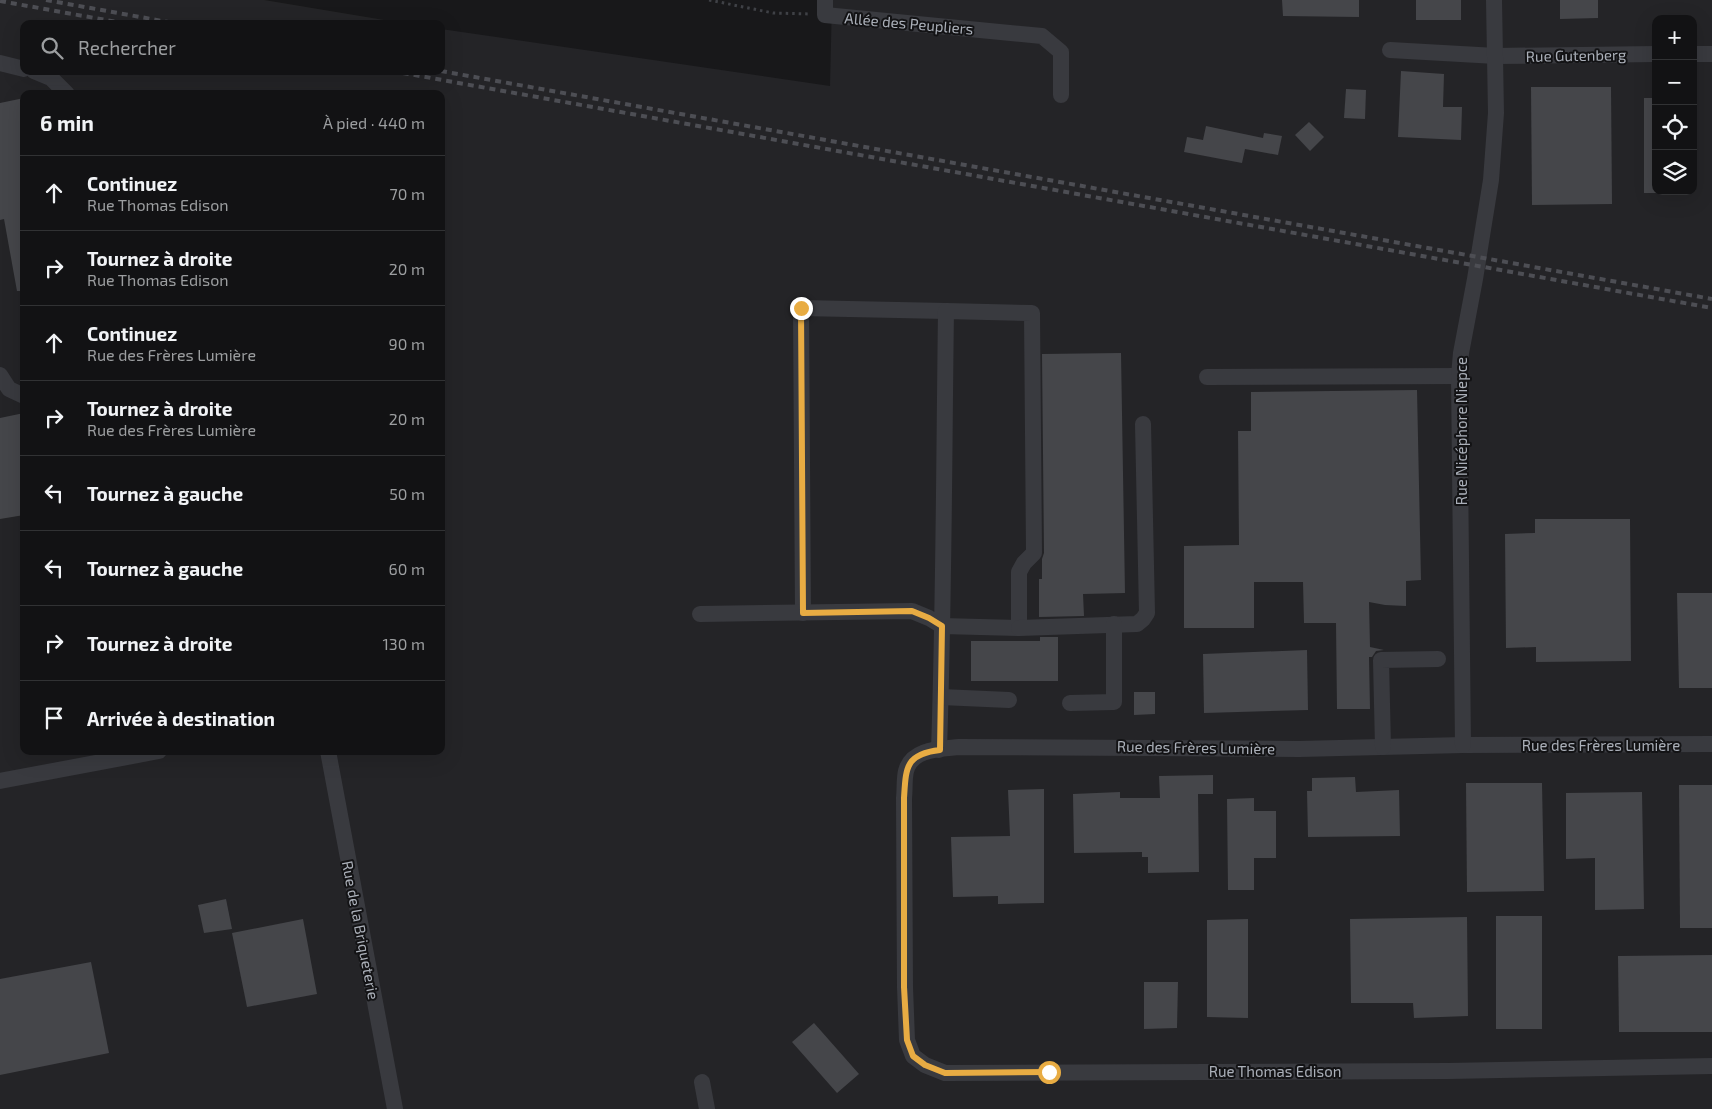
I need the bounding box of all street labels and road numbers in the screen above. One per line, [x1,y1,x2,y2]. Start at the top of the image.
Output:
street label: Allée des Peupliers [844,8,974,38]
street label: Rue Gutenberg [1526,45,1627,65]
street label: Rue Nicéphore Niepce [1452,357,1470,505]
street label: Rue des Frères Lumière [1522,736,1680,754]
street label: Rue des Frères Lumière [1117,737,1275,757]
street label: Rue de la Briqueterie [339,859,383,1001]
street label: Rue Thomas Edison [1209,1062,1341,1080]

